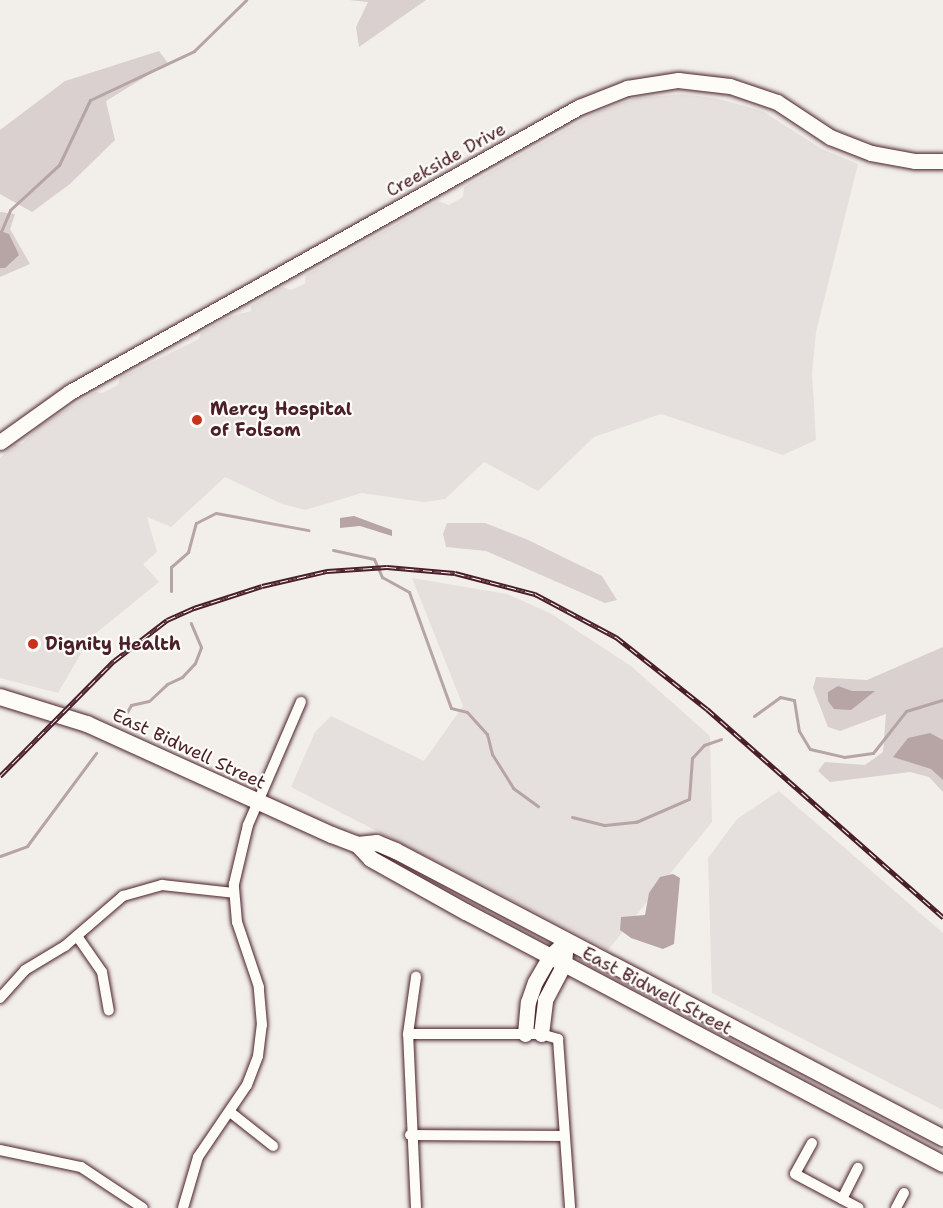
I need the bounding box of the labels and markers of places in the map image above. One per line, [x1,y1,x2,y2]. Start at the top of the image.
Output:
place label: Mercy Hospital of Folsom [210,399,352,442]
marker: Mercy Hospital of Folsom [188,411,206,429]
place label: Dignity Health [45,633,181,655]
marker: Dignity Health [26,637,40,651]

